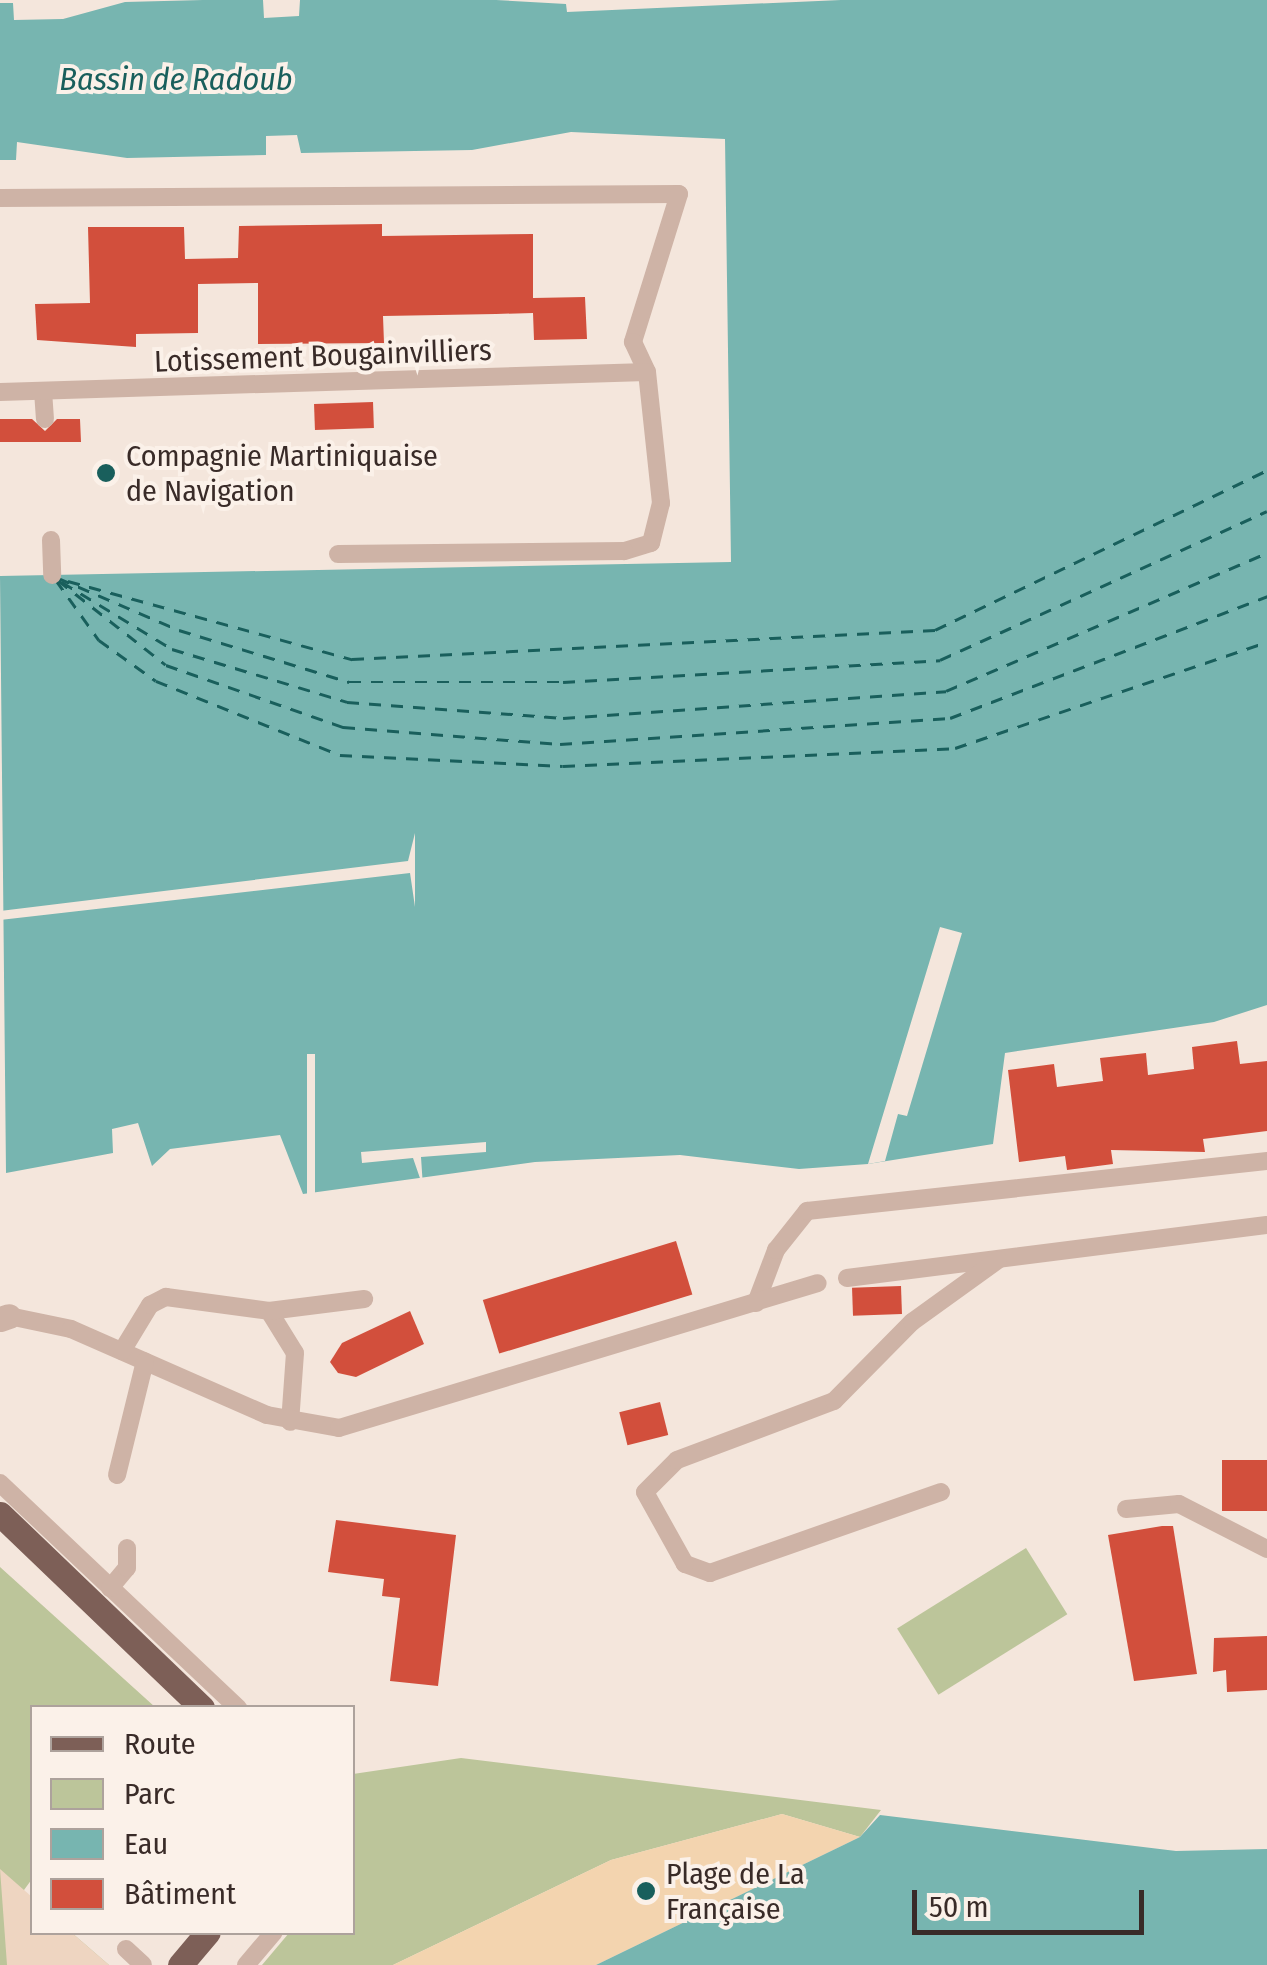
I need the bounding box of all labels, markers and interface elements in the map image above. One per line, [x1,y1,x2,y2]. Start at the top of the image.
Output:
water label: Bassin de Radoub [59,60,293,98]
street label: Lotissement Bougainvilliers [154,332,492,380]
place label: Compagnie Martiniquaise de Navigation [126,438,438,508]
marker: Compagnie Martiniquaise de Navigation [95,462,117,484]
legend [30,1705,355,1935]
text: Route [124,1726,196,1762]
text: Parc [124,1776,175,1812]
text: Eau [124,1826,168,1862]
place label: Plage de La Française [666,1856,805,1926]
scale bar [917,1870,1150,1932]
text: Bâtiment [124,1876,236,1912]
marker: Plage de La Française [635,1880,657,1902]
text: 50 m [929,1889,989,1925]

